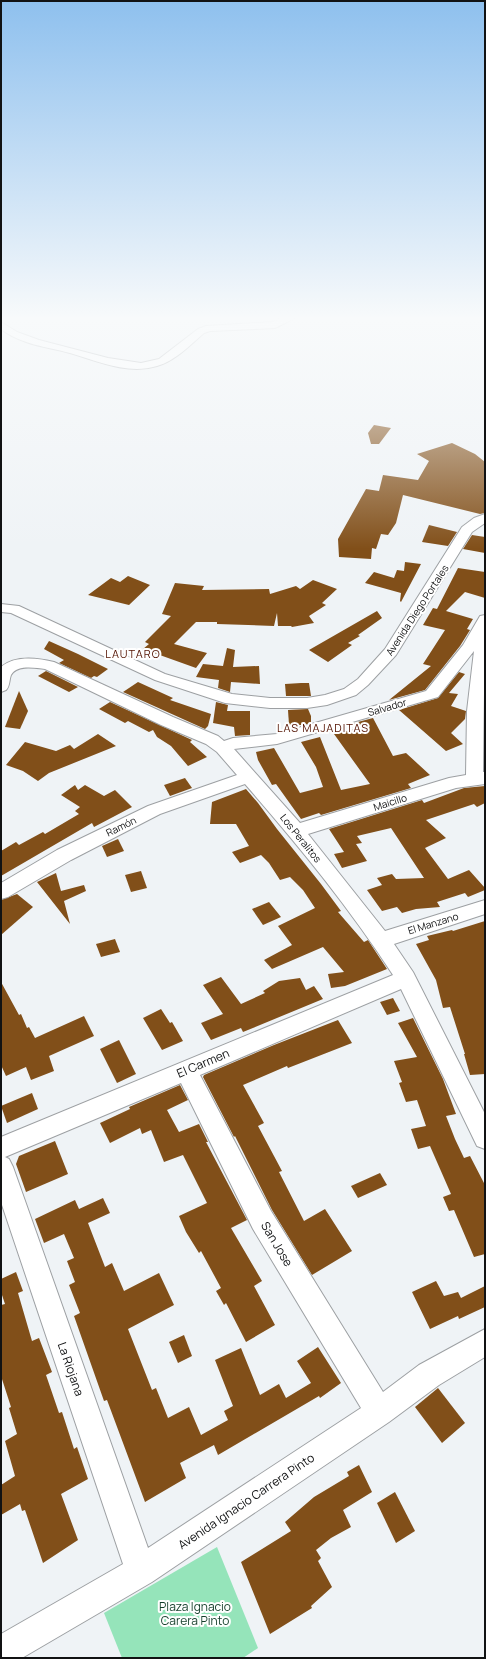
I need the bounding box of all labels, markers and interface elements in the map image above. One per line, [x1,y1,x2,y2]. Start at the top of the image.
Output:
street label: Avenida Diego Portales [382,562,452,658]
district label: LAUTARO [105,646,161,661]
street label: Salvador [366,695,408,719]
district label: LAS MAJADITAS [277,720,369,735]
street label: Maicillo [371,790,409,814]
street label: Los Peralitos [277,811,325,865]
street label: Ramón [103,813,139,839]
street label: El Manzano [406,909,460,937]
street label: El Carmen [174,1044,232,1082]
street label: San Jose [257,1218,297,1270]
street label: La Riojana [54,1340,88,1398]
street label: Avenida Ignacio Carrera Pinto [174,1449,318,1553]
park label: Plaza Ignacio Carera Pinto [159,1598,231,1629]

